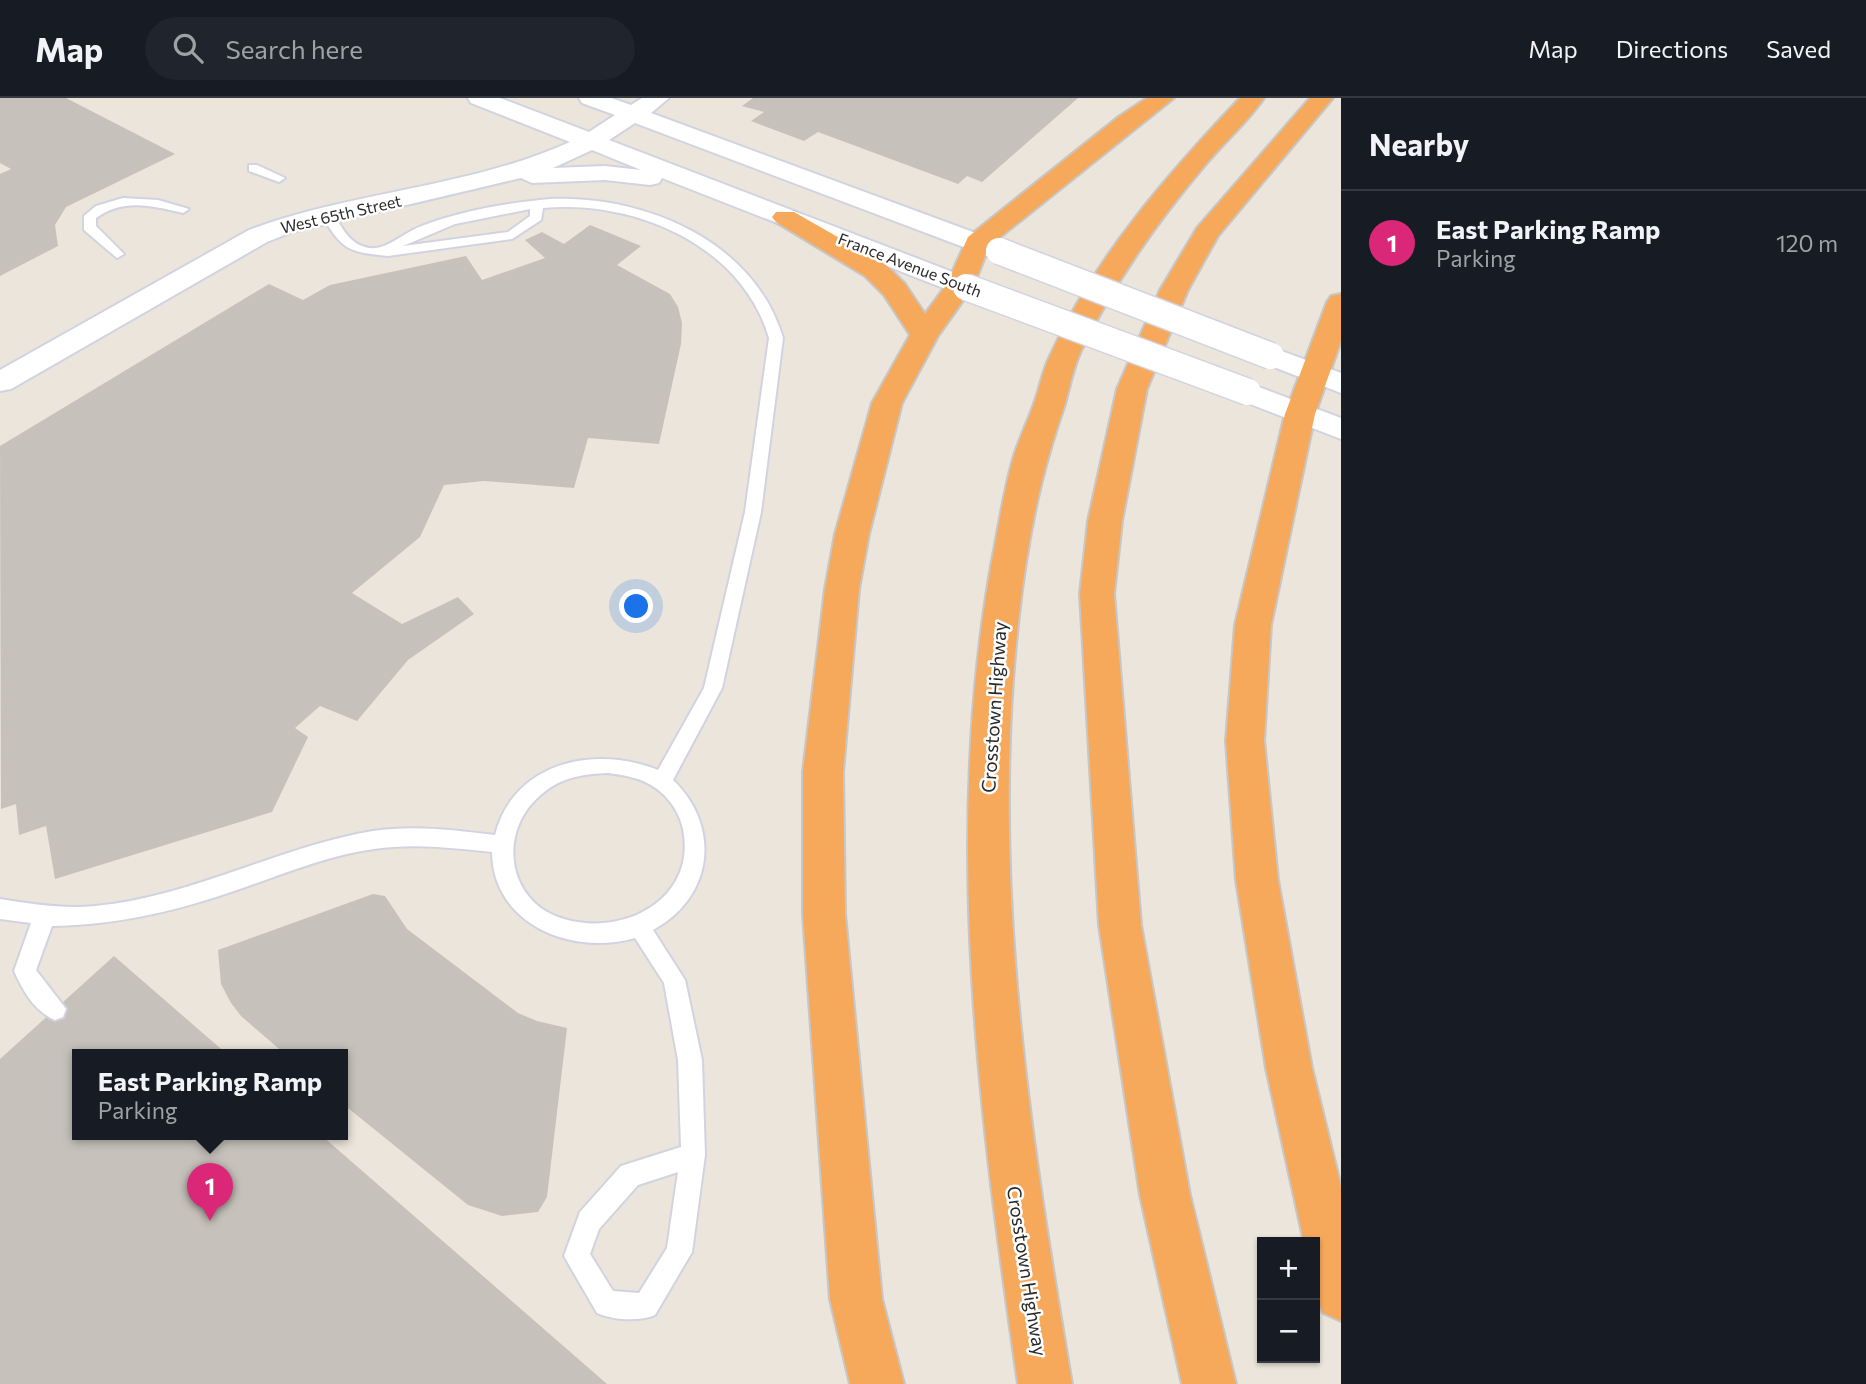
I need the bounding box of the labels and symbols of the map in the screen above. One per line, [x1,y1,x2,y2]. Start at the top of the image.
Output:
street label: West 65th Street [279,190,404,237]
street label: France Avenue South [836,228,985,301]
your location [619,589,653,623]
street label: Crosstown Highway [976,620,1011,793]
pin: 1 [187,1163,233,1221]
street label: Crosstown Highway [1003,1184,1052,1358]

